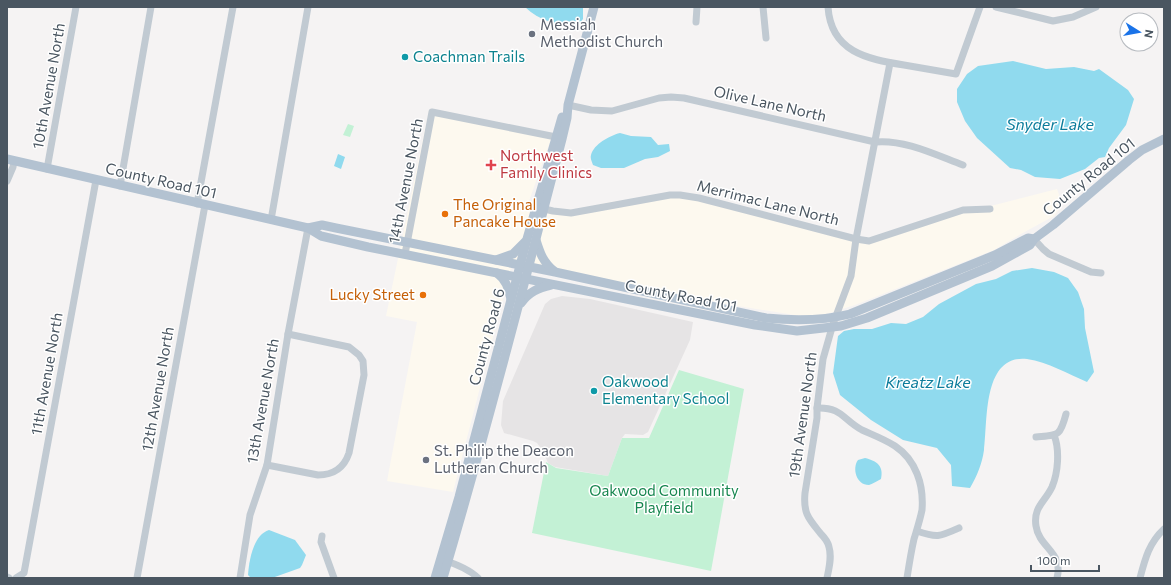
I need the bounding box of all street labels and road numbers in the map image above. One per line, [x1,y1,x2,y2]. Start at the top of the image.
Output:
street label: 10th Avenue North [28,21,68,150]
street label: Olive Lane North [712,81,828,125]
street label: 14th Avenue North [384,117,426,245]
street label: County Road 101 [1039,134,1138,219]
street label: County Road 101 [104,158,219,202]
street label: Merrimac Lane North [695,176,841,228]
street label: County Road 101 [624,275,739,315]
street label: County Road 6 [464,286,508,387]
street label: 11th Avenue North [26,311,66,437]
street label: 12th Avenue North [137,325,177,453]
street label: 13th Avenue North [242,337,282,465]
street label: 19th Avenue North [784,351,820,479]

